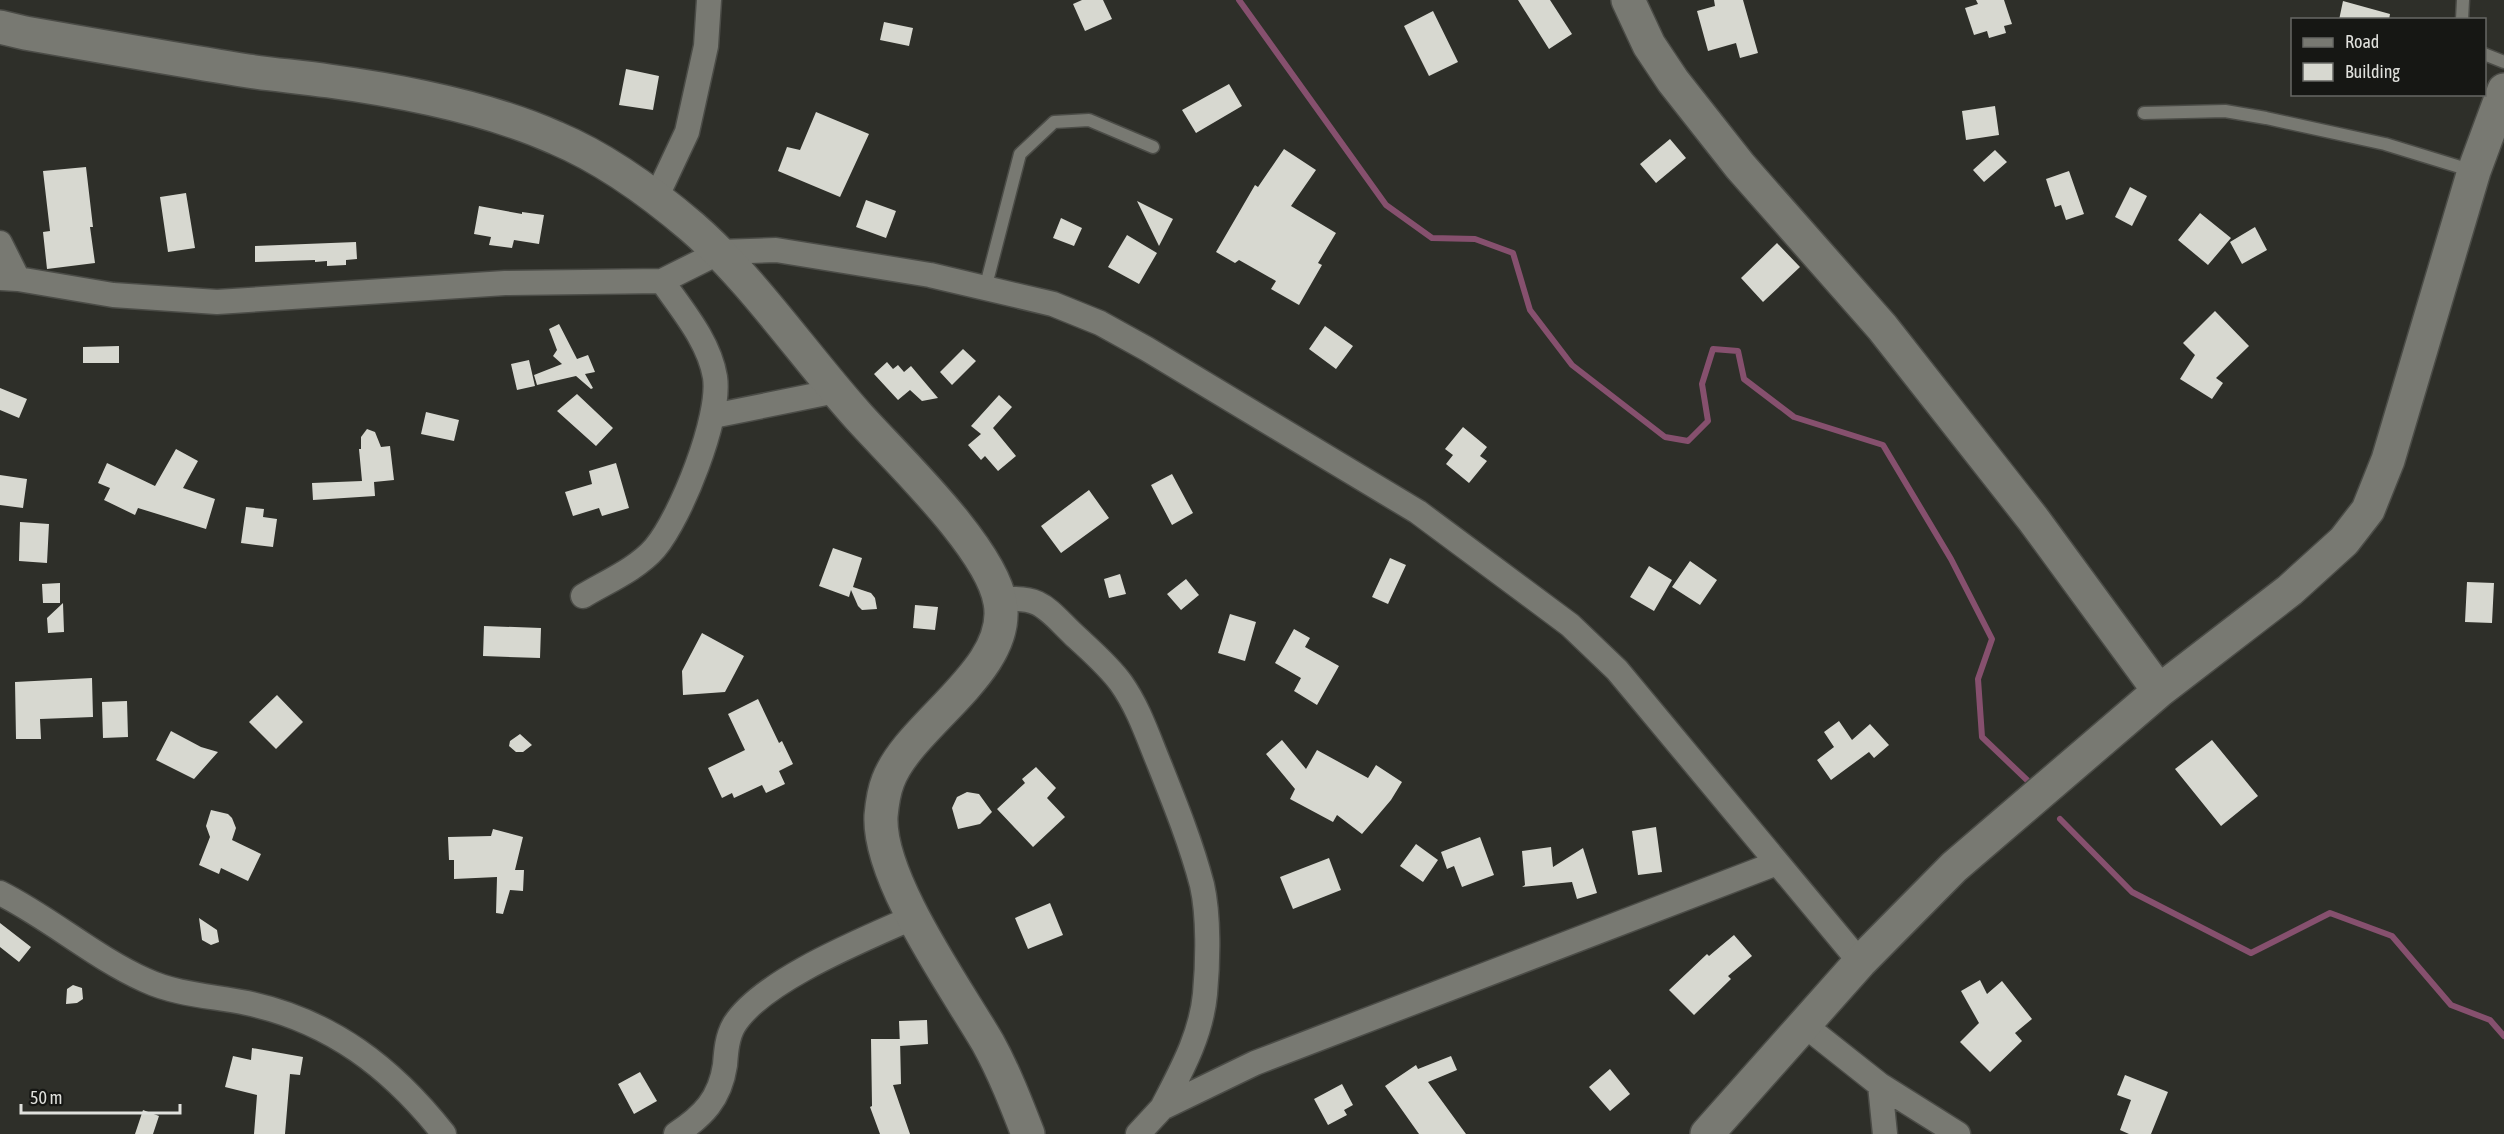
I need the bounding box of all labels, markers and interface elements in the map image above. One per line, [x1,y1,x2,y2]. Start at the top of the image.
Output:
legend [2291,18,2486,96]
text: Road [2345,31,2379,52]
text: Building [2345,61,2400,82]
scale bar [21,1077,180,1115]
text: 50 m [30,1087,62,1108]

